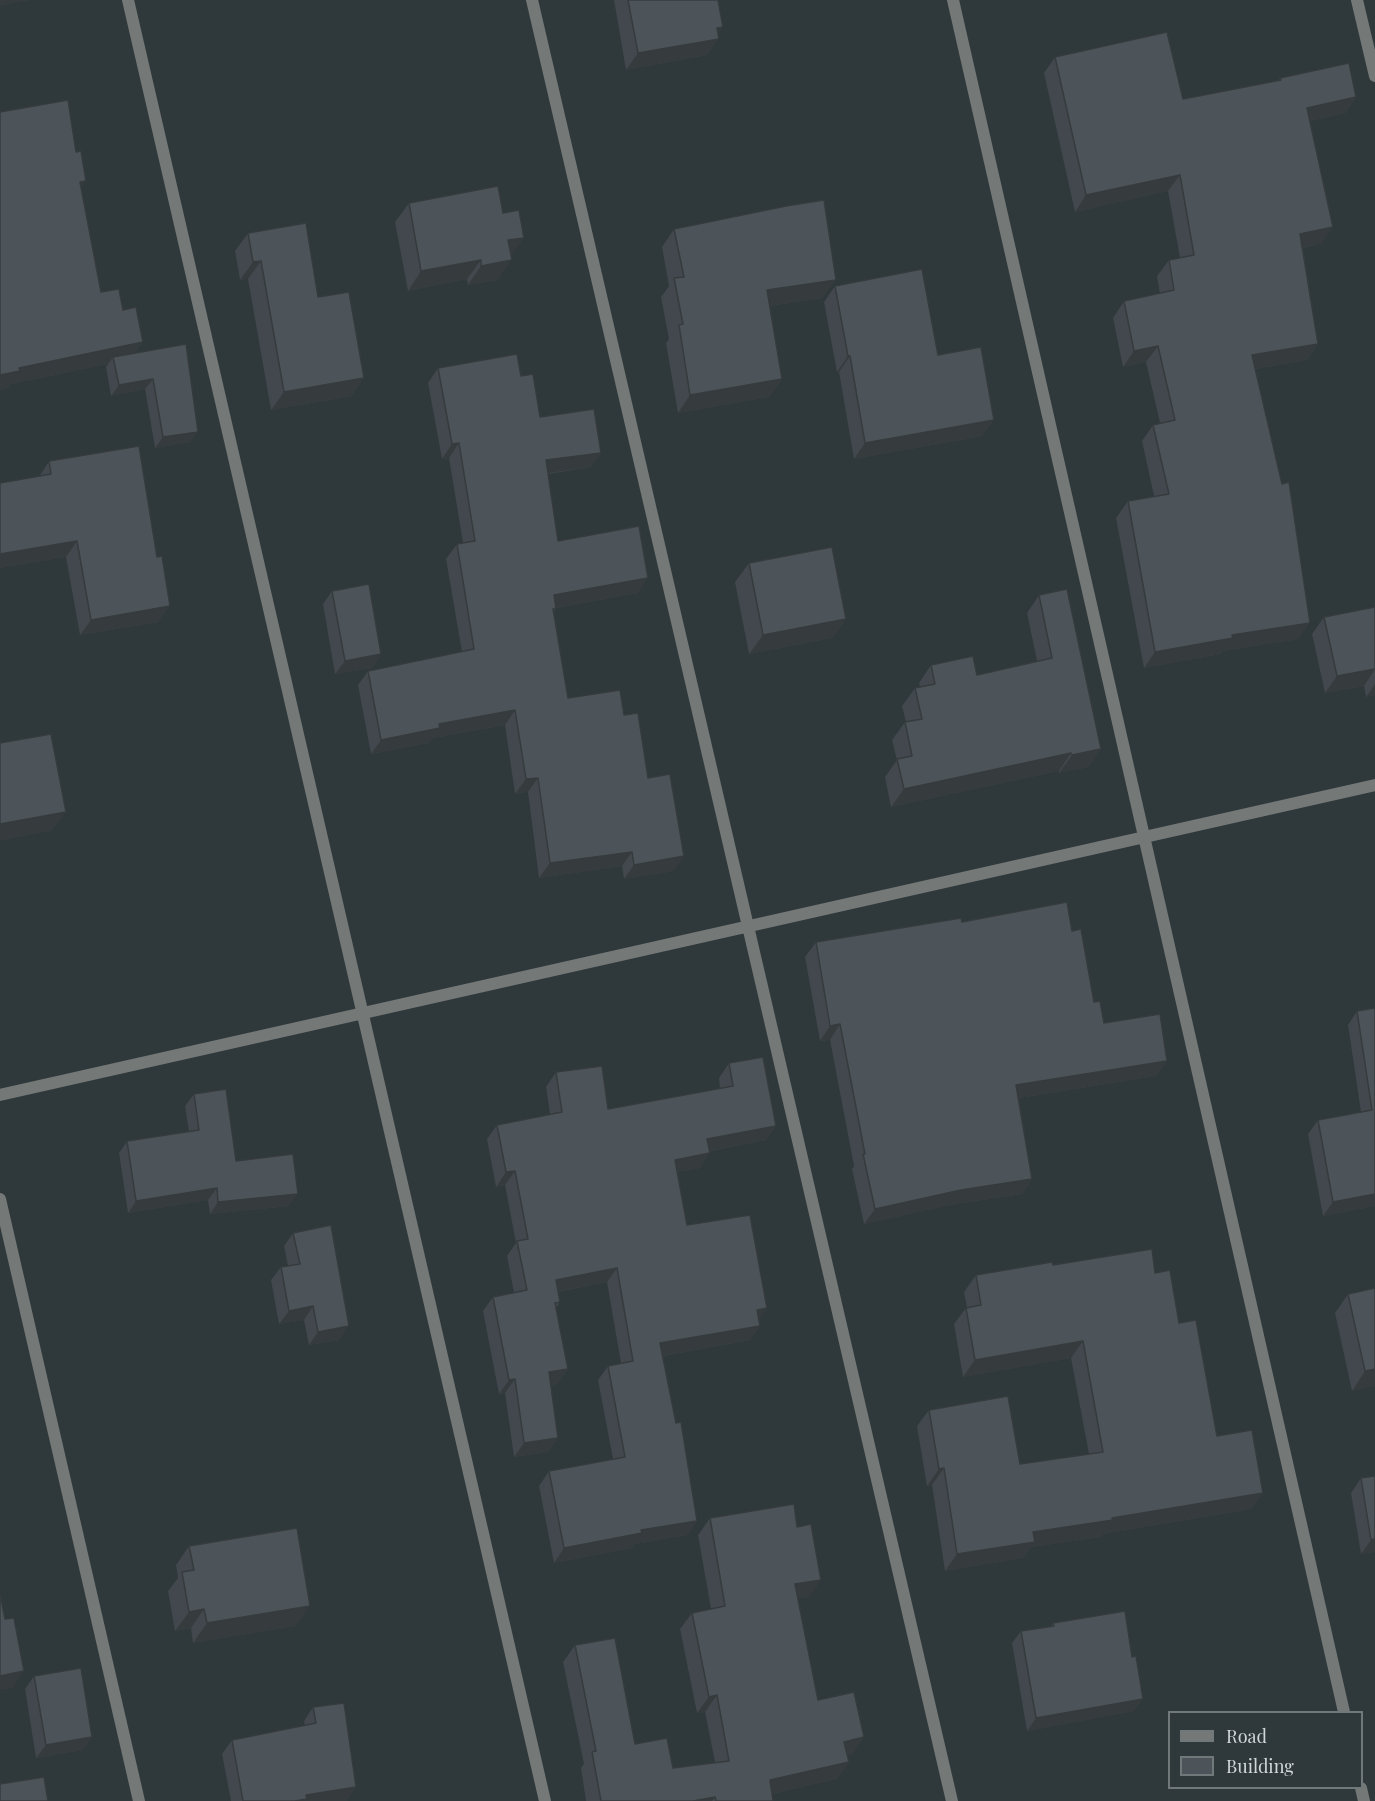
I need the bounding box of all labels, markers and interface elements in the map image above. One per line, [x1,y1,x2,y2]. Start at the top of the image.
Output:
legend [1168,1711,1363,1789]
text: Road [1226,1724,1267,1748]
text: Building [1226,1754,1294,1778]

